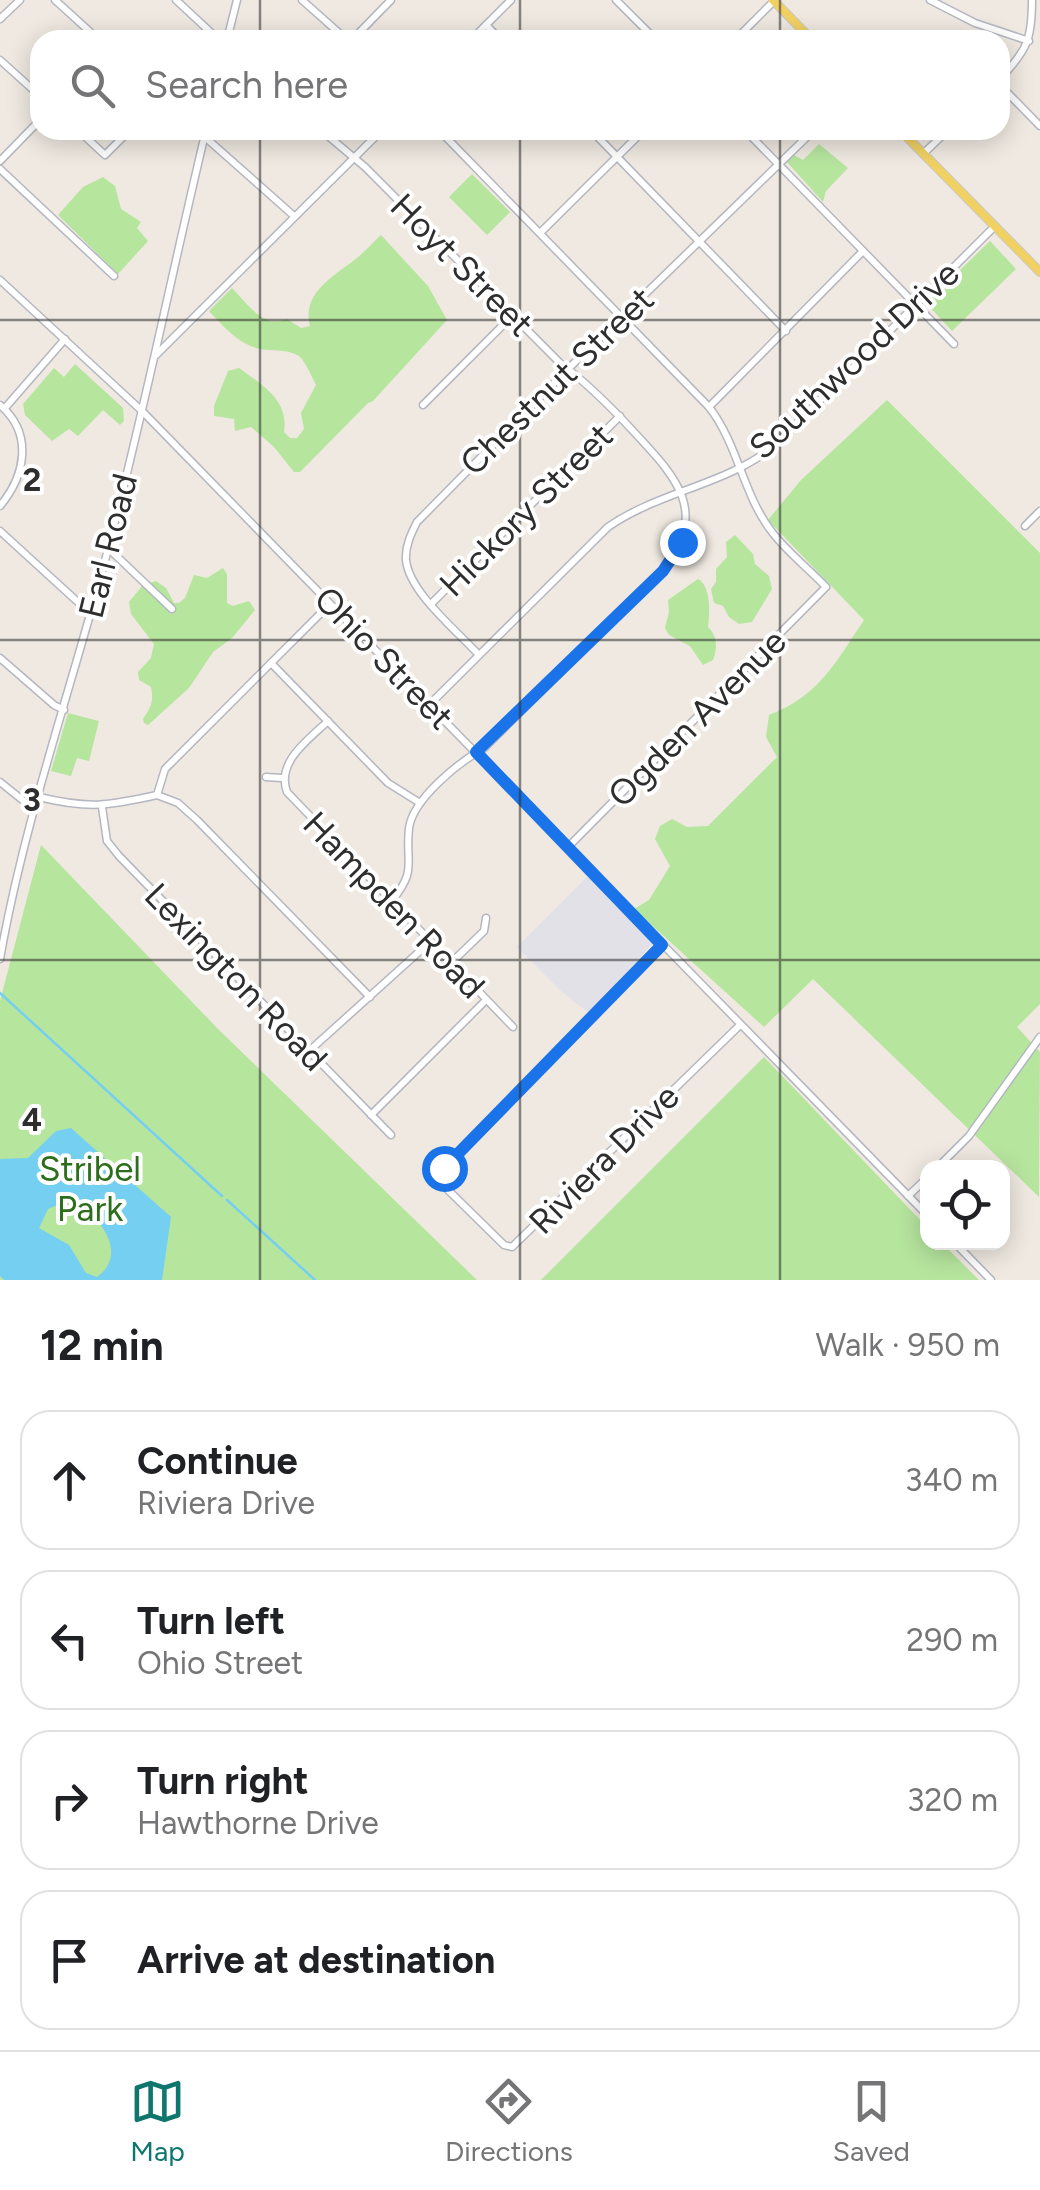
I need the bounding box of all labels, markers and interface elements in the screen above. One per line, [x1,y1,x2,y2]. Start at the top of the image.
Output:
search box [30,30,1010,140]
icon: search [65,58,120,113]
text: Search here [145,62,348,108]
street label: Hoyt Street [382,185,542,345]
street label: Southwood Drive [740,252,968,468]
street label: Chestnut Street [452,278,662,484]
street label: Hickory Street [431,415,621,605]
text: 2 [23,461,41,499]
street label: Earl Road [70,469,146,623]
route end [660,520,706,566]
street label: Ohio Street [306,578,462,738]
street label: Ogden Avenue [599,620,795,816]
text: 3 [23,781,41,819]
street label: Hampden Road [294,803,494,1007]
street label: Lexington Road [136,875,336,1079]
street label: Riviera Drive [520,1075,688,1243]
text: 4 [22,1101,42,1139]
route start [422,1146,468,1192]
park label: Stribel Park [39,1148,141,1230]
map controls [920,1160,1010,1250]
button: locate [920,1160,1010,1250]
text: 12 min [40,1320,164,1371]
text: Walk · 950 m [816,1326,1000,1364]
text: Continue [137,1438,298,1484]
icon: ahead [42,1453,97,1508]
text: 340 m [905,1461,998,1499]
text: Riviera Drive [137,1484,315,1522]
text: Turn left [137,1598,285,1644]
icon: left [42,1613,97,1668]
text: 290 m [906,1621,998,1659]
text: Ohio Street [137,1644,303,1682]
text: Turn right [137,1758,309,1804]
icon: right [42,1773,97,1828]
text: 320 m [907,1781,998,1819]
text: Hawthorne Drive [137,1804,379,1842]
icon: arrive [42,1933,97,1988]
text: Arrive at destination [137,1937,495,1983]
tab: Map [130,2074,185,2168]
tab: Directions [445,2074,573,2168]
tab: Saved [833,2074,910,2168]

